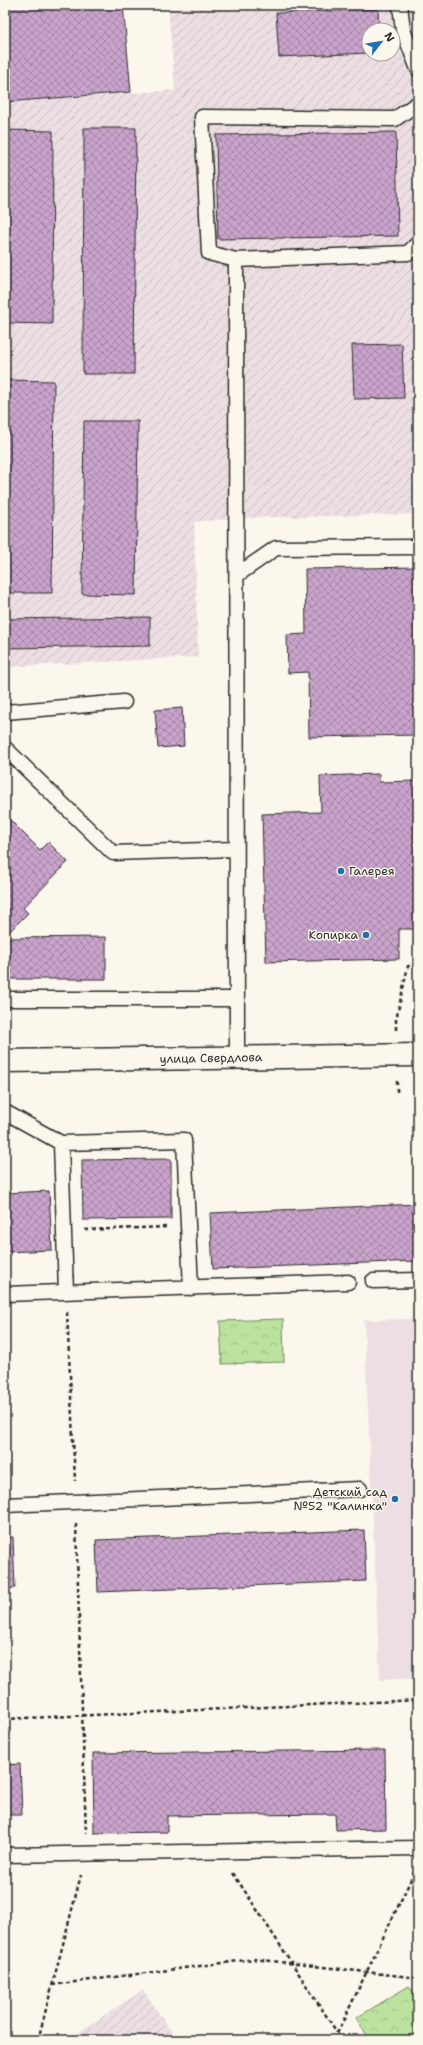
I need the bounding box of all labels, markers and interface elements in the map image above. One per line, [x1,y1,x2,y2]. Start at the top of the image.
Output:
north arrow [361,22,401,62]
text: N [380,30,398,45]
place label: Галерея [349,863,395,879]
marker: Галерея [336,866,346,876]
place label: Копирка [309,927,359,943]
marker: Копирка [361,930,371,940]
street label: улица Свердлова [160,1049,263,1067]
place label: Детский сад №52 "Калинка" [293,1484,387,1514]
marker: Детский сад №52 "Калинка" [390,1494,400,1504]

